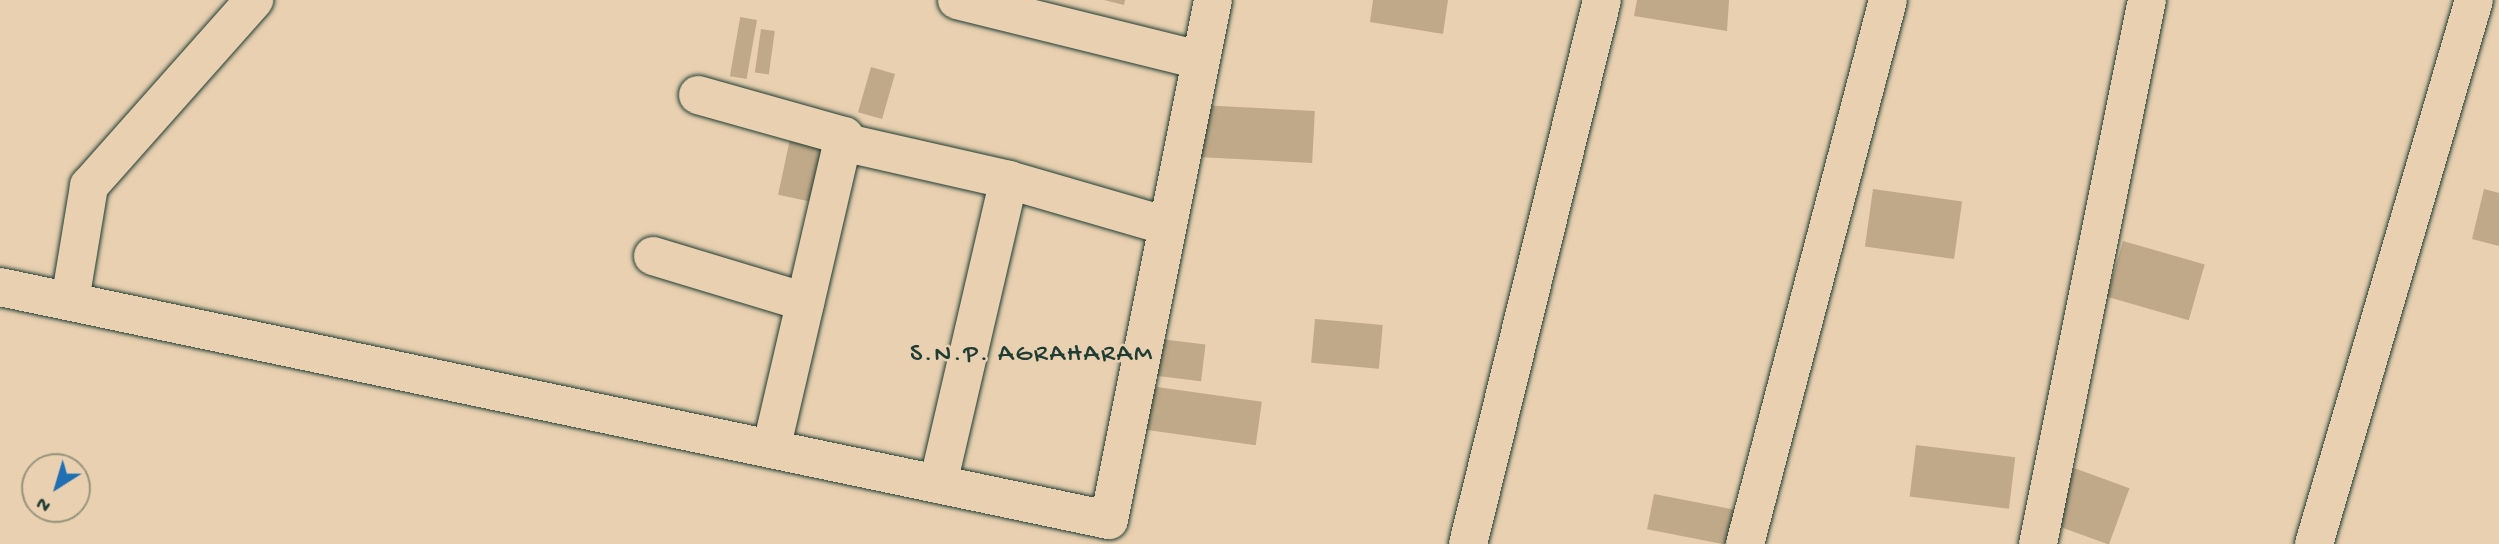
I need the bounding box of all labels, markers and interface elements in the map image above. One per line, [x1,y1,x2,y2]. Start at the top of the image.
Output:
district label: S.N.P. AGRAHARAM [912,340,1152,372]
north arrow [21,453,91,523]
text: N [32,491,56,516]

